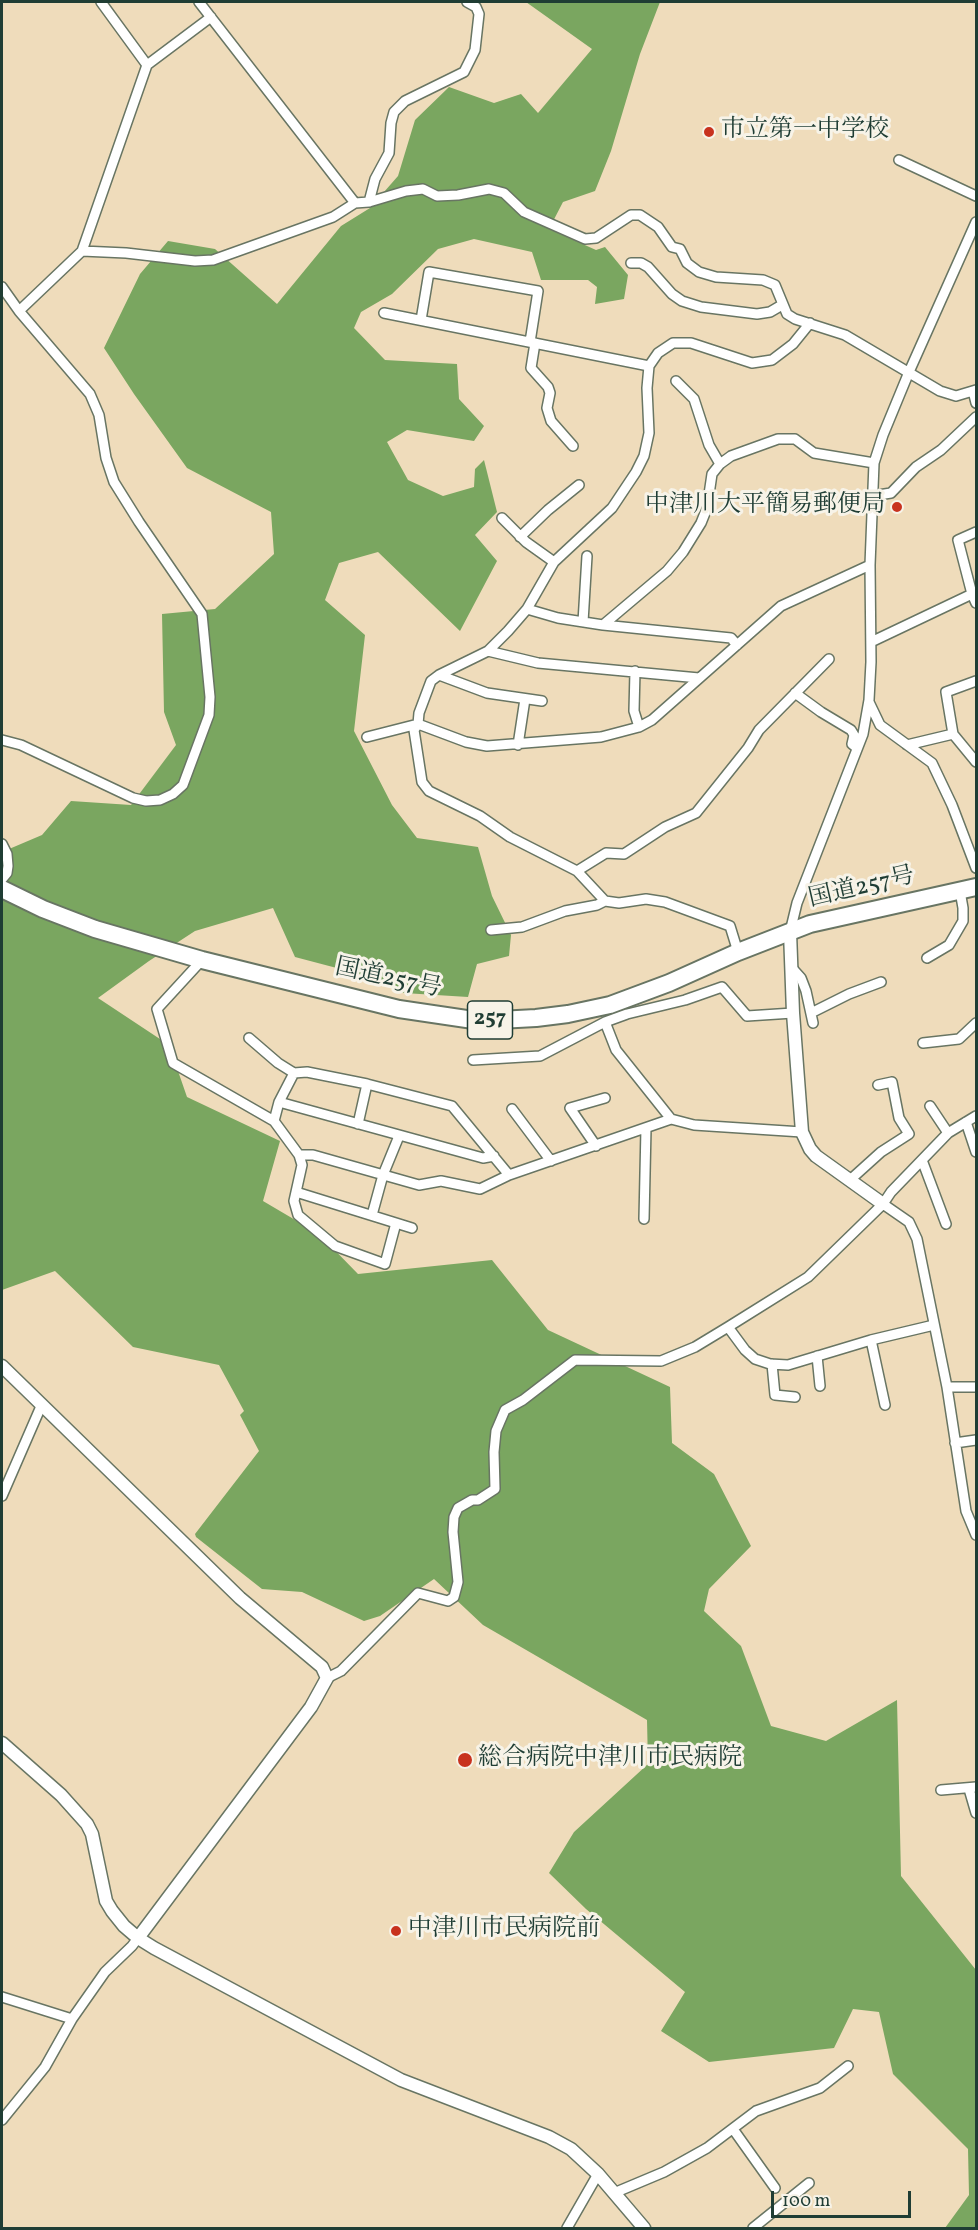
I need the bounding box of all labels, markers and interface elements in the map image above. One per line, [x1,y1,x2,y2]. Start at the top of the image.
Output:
place label: 市立第一中学校 [721,118,889,146]
marker: 市立第一中学校 [702,125,716,139]
place label: 中津川大平簡易郵便局 [645,493,885,521]
marker: 中津川大平簡易郵便局 [890,500,904,514]
street label: 国道257号 [806,863,918,915]
street label: 国道257号 [332,955,444,1005]
road number: 257 [468,1001,512,1039]
place label: 総合病院中津川市民病院 [478,1746,742,1774]
marker: 総合病院中津川市民病院 [456,1751,474,1769]
place label: 中津川市民病院前 [408,1917,600,1945]
marker: 中津川市民病院前 [389,1924,403,1938]
scale bar [774,2179,914,2217]
text: 100 m [782,2189,831,2214]

